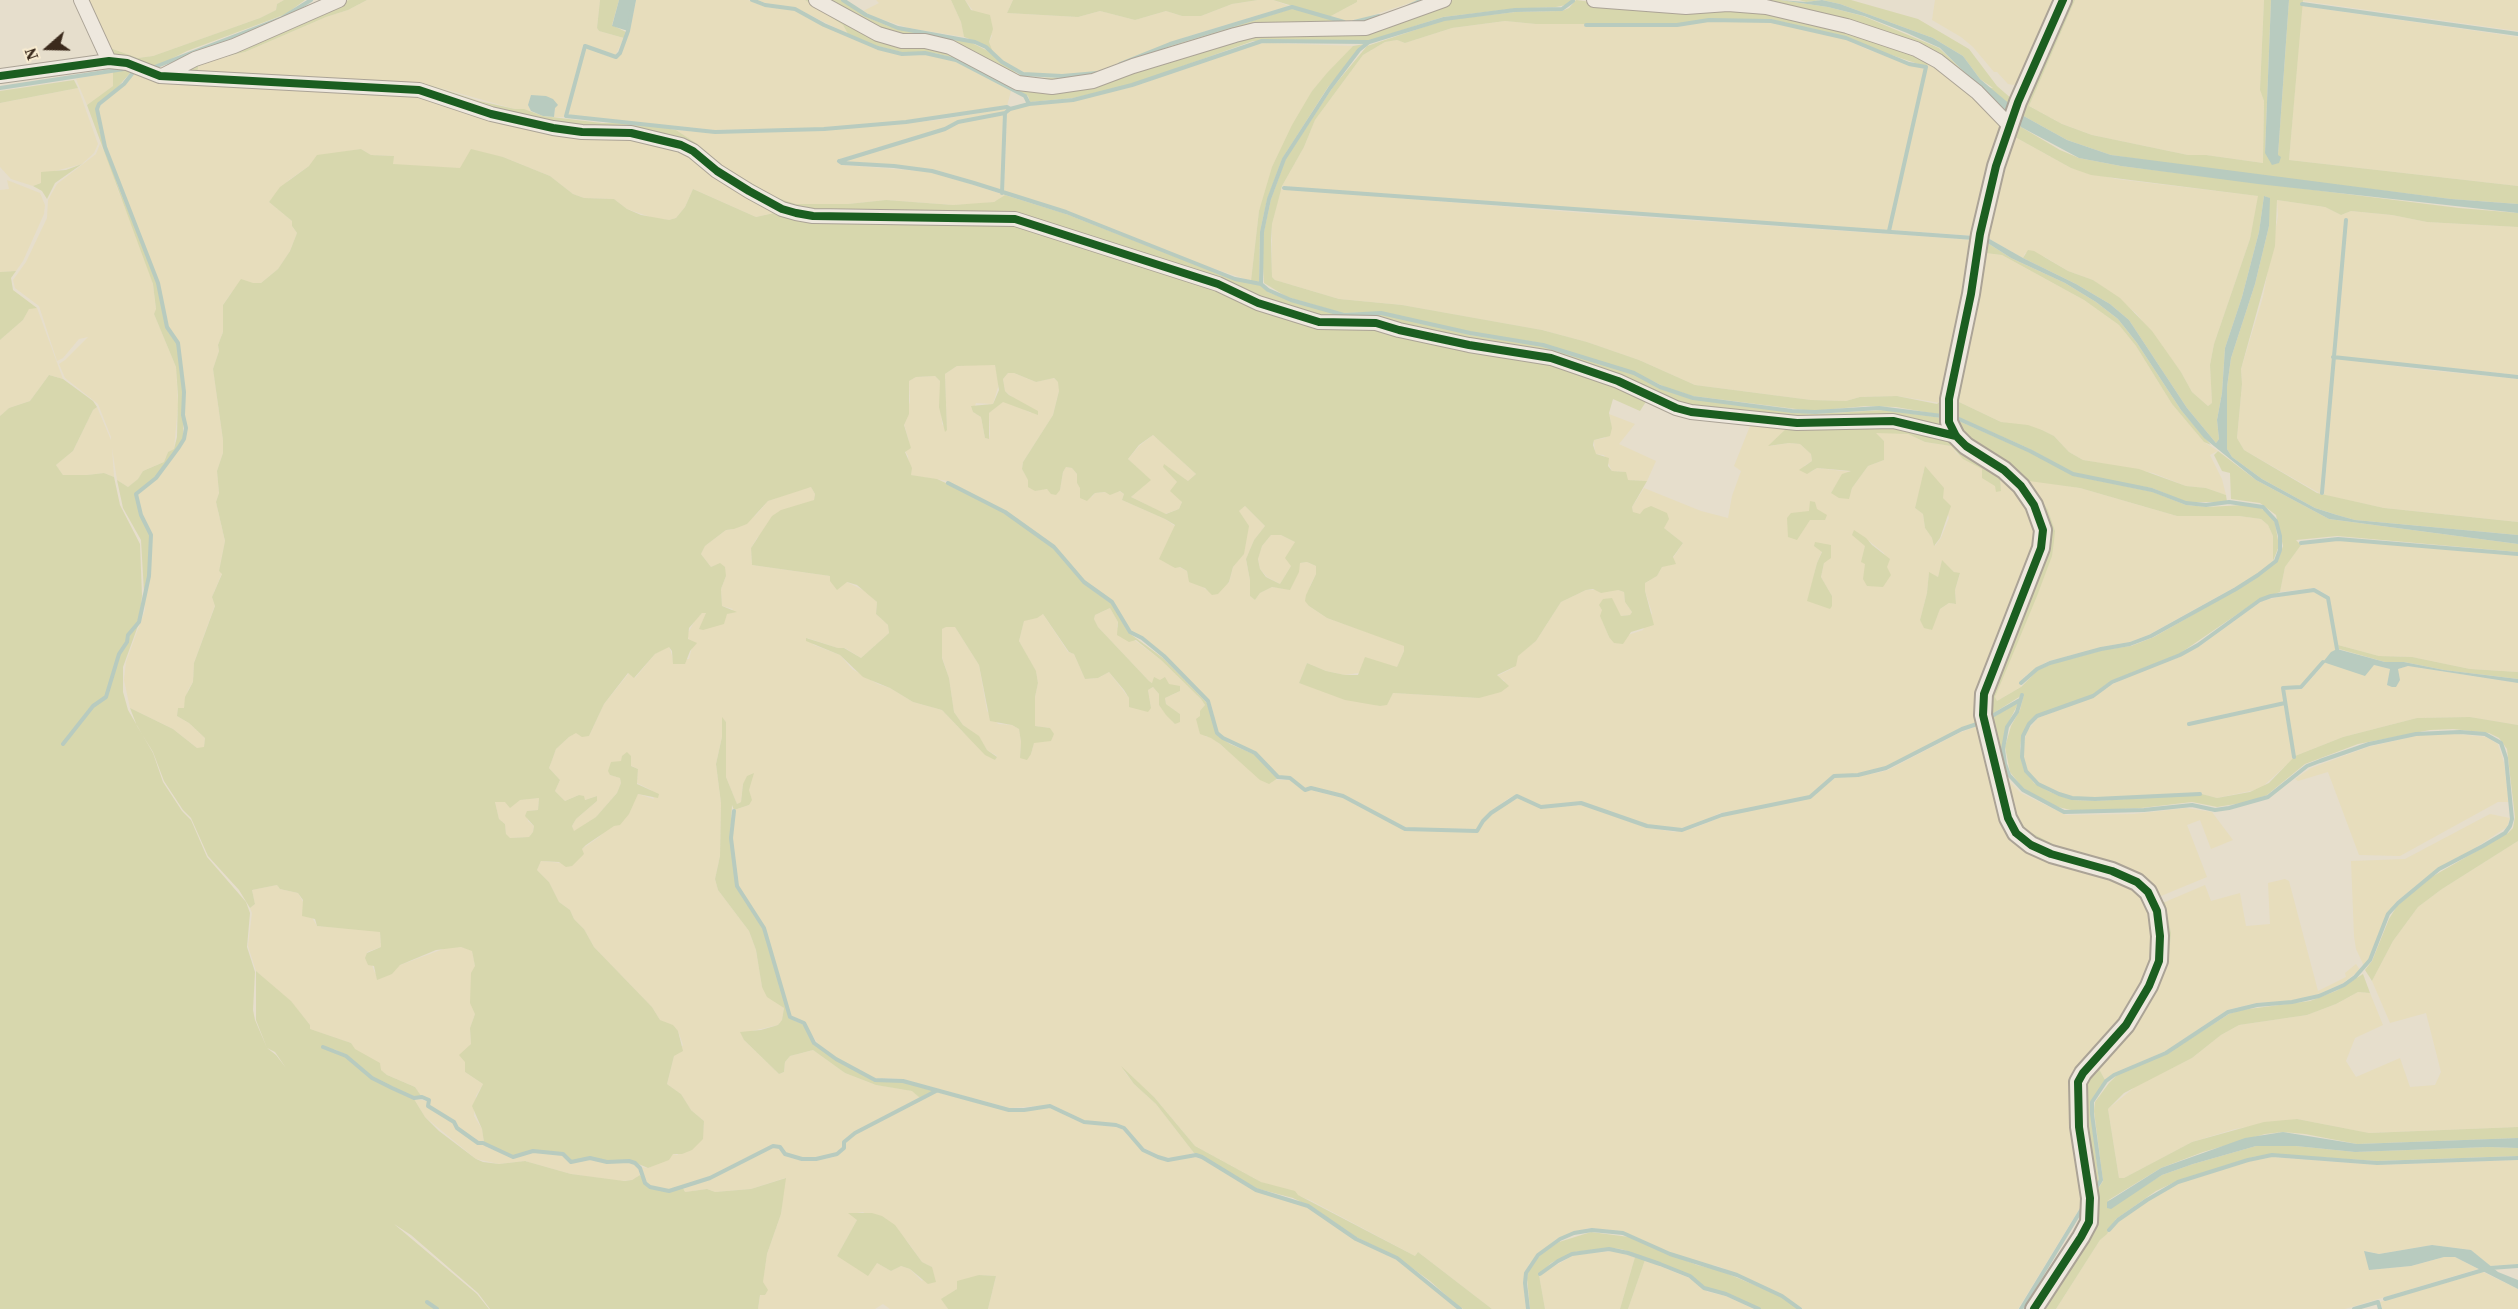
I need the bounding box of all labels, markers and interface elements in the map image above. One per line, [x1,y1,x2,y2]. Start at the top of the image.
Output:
north arrow [18,18,78,78]
text: N [19,45,43,63]

